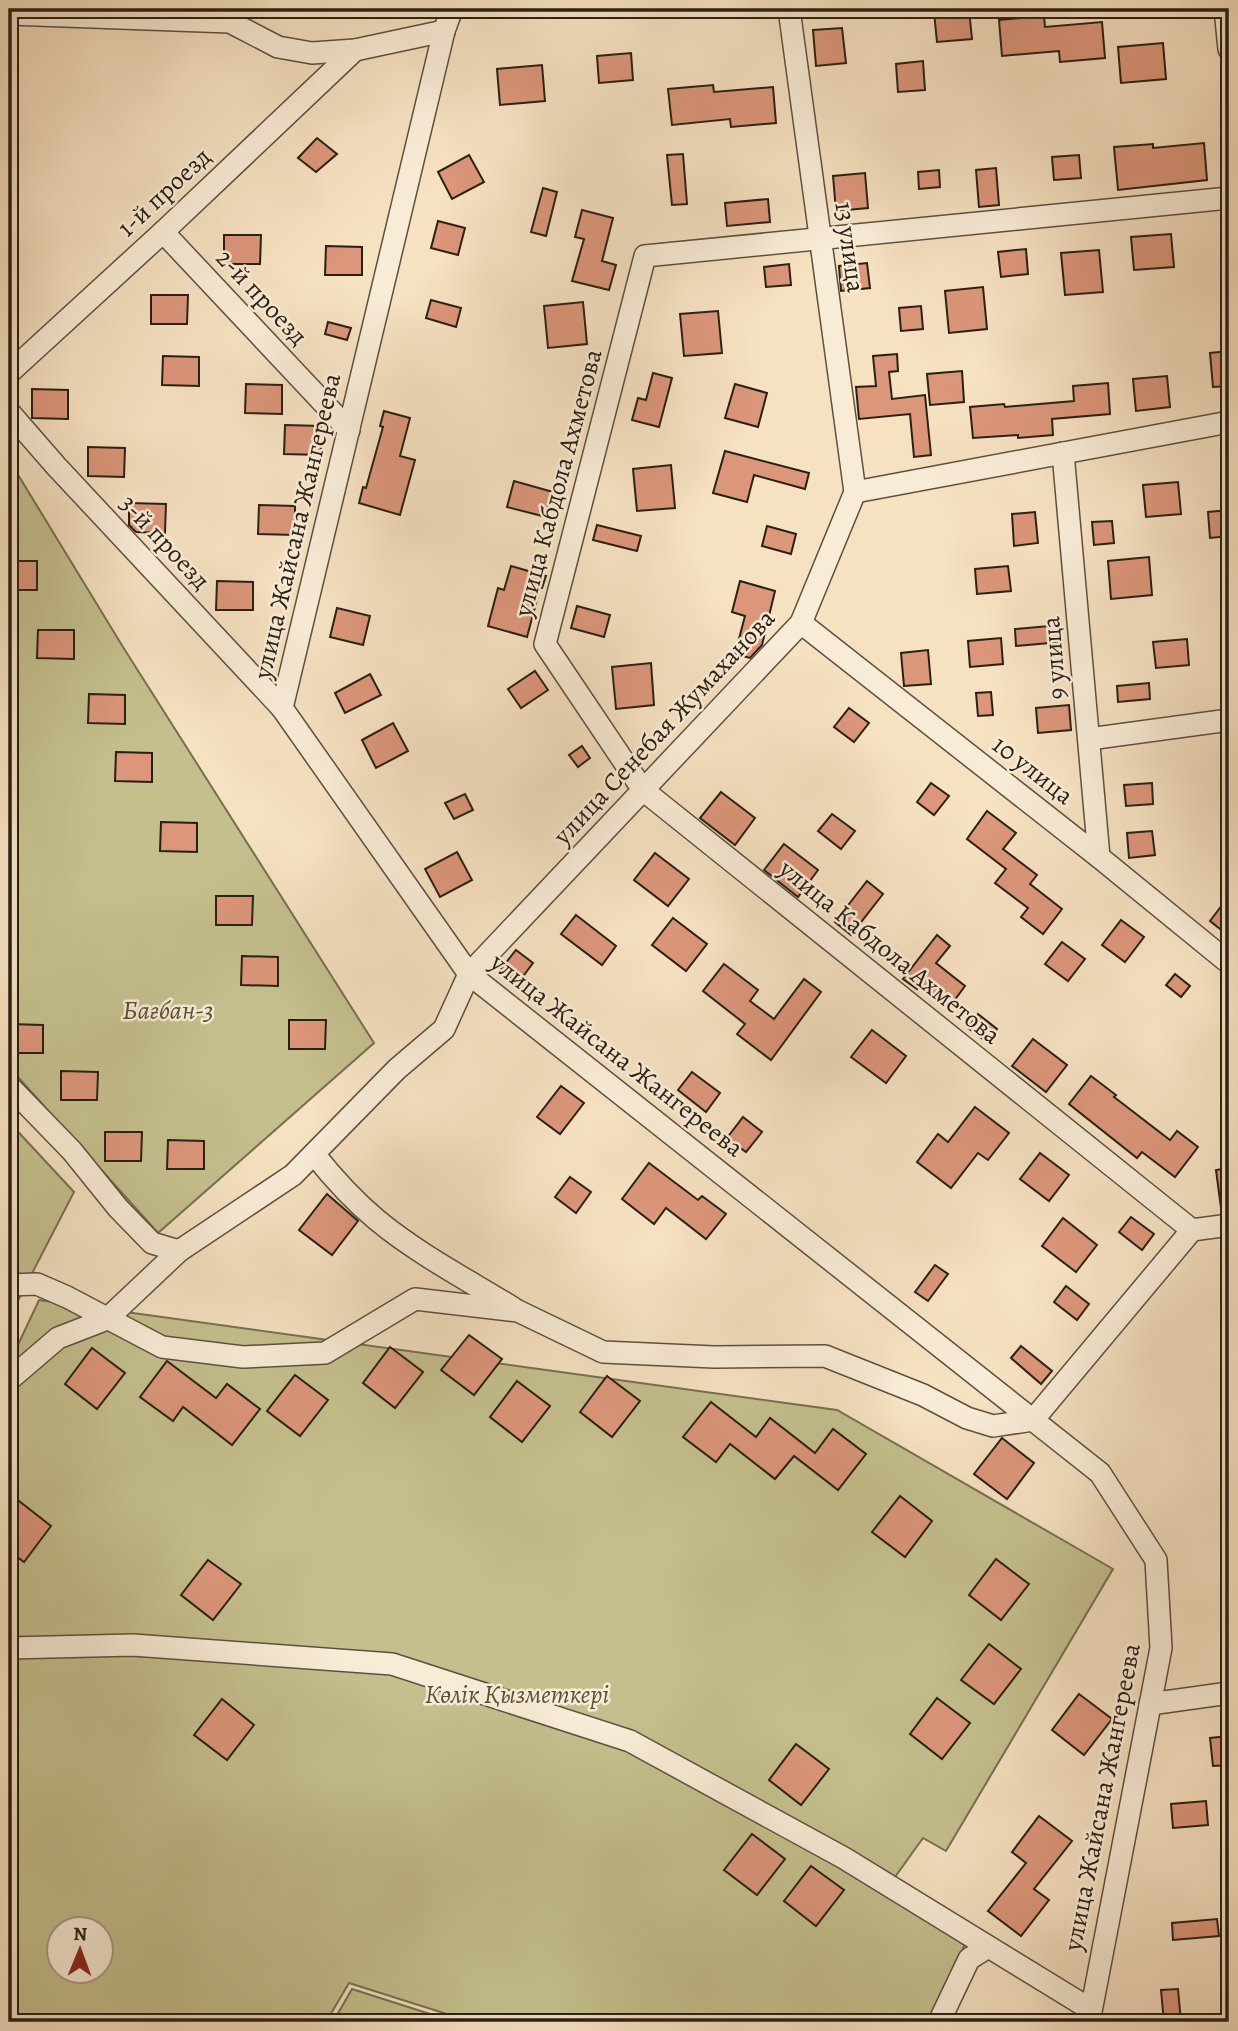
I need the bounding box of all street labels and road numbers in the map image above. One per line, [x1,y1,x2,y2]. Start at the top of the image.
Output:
street label: 1-й проезд [109,139,219,245]
street label: 13 улица [826,199,874,295]
street label: 2-й проезд [208,241,316,353]
street label: улица Кабдола Ахметова [505,345,611,622]
street label: улица Жайсана Жангереева [245,370,349,683]
street label: 3-й проезд [112,487,218,597]
street label: улица Сенебая Жумаханова [545,602,783,853]
street label: 9 улица [1033,615,1075,701]
street label: 10 улица [985,727,1081,813]
street label: улица Кабдола Ахметова [771,851,1008,1052]
street label: улица Жайсана Жангереева [482,944,751,1165]
street label: улица Жайсана Жангереева [1055,1640,1149,1955]

